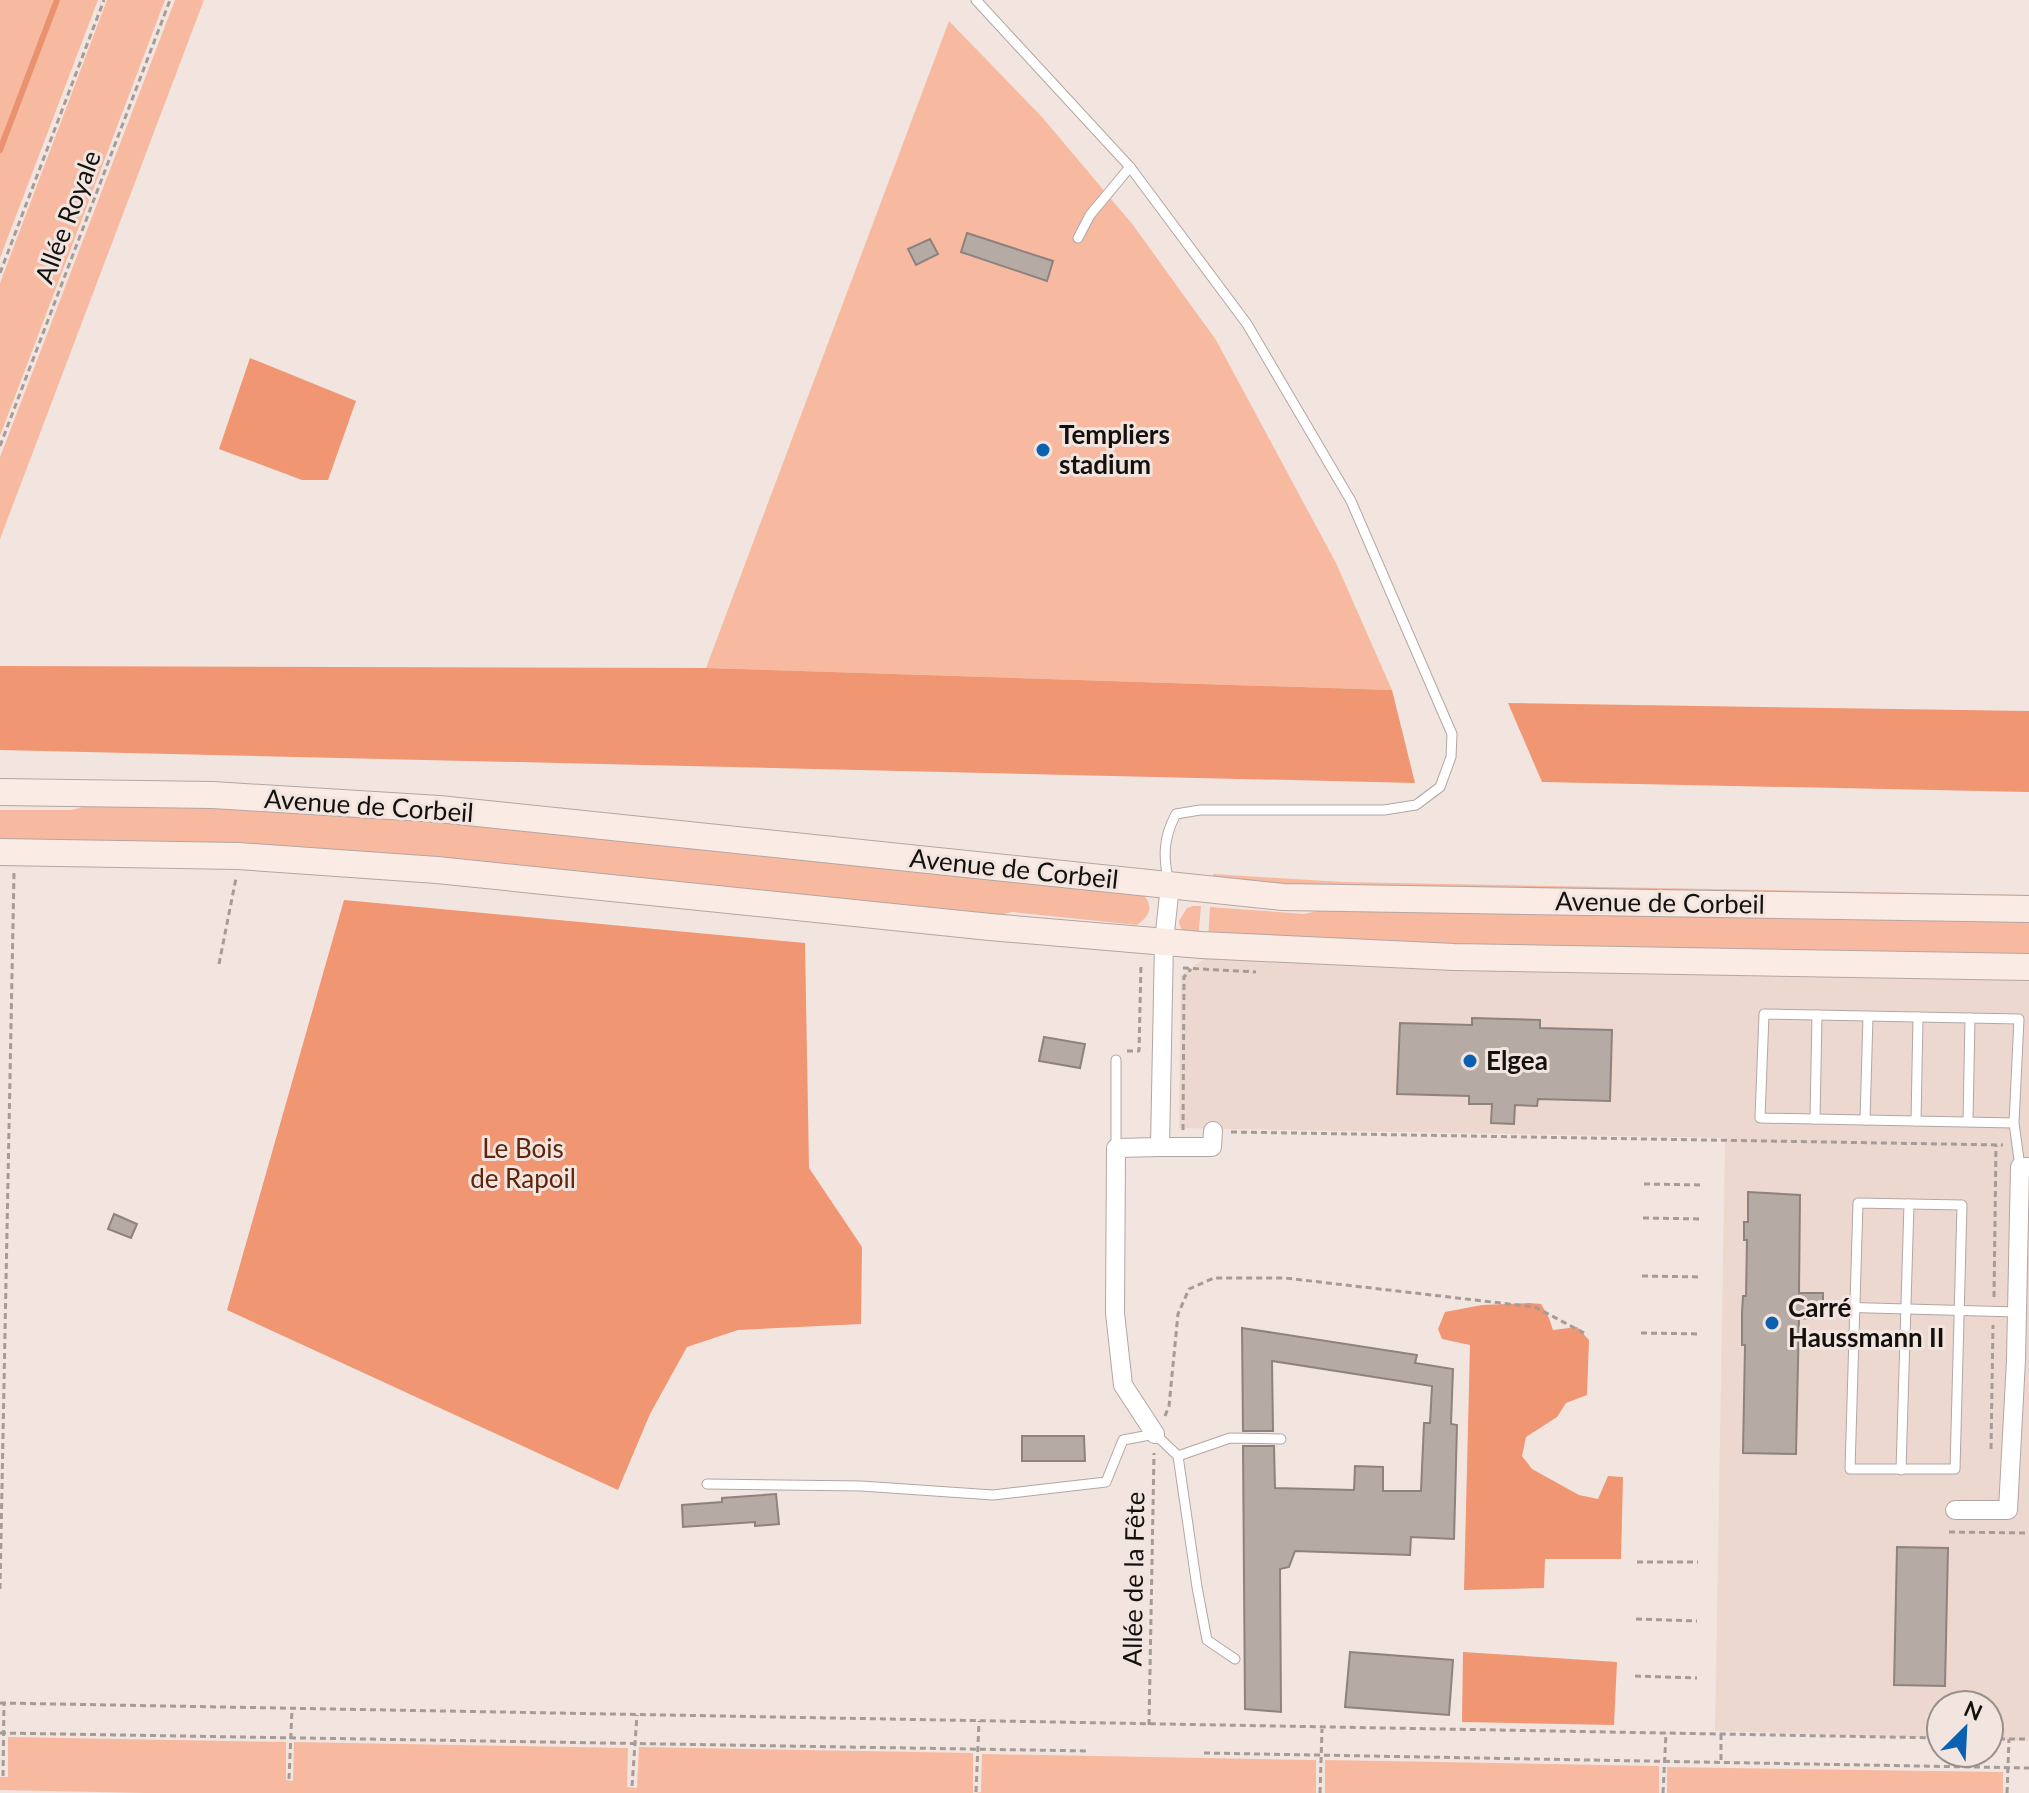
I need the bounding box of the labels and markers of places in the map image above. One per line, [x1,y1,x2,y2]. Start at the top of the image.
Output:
place label: Templiers stadium [1059,418,1170,480]
marker: Templiers stadium [1034,441,1052,459]
place label: Elgea [1486,1044,1548,1076]
marker: Elgea [1461,1052,1479,1070]
place label: Carré Haussmann II [1788,1291,1944,1353]
marker: Carré Haussmann II [1763,1314,1781,1332]

